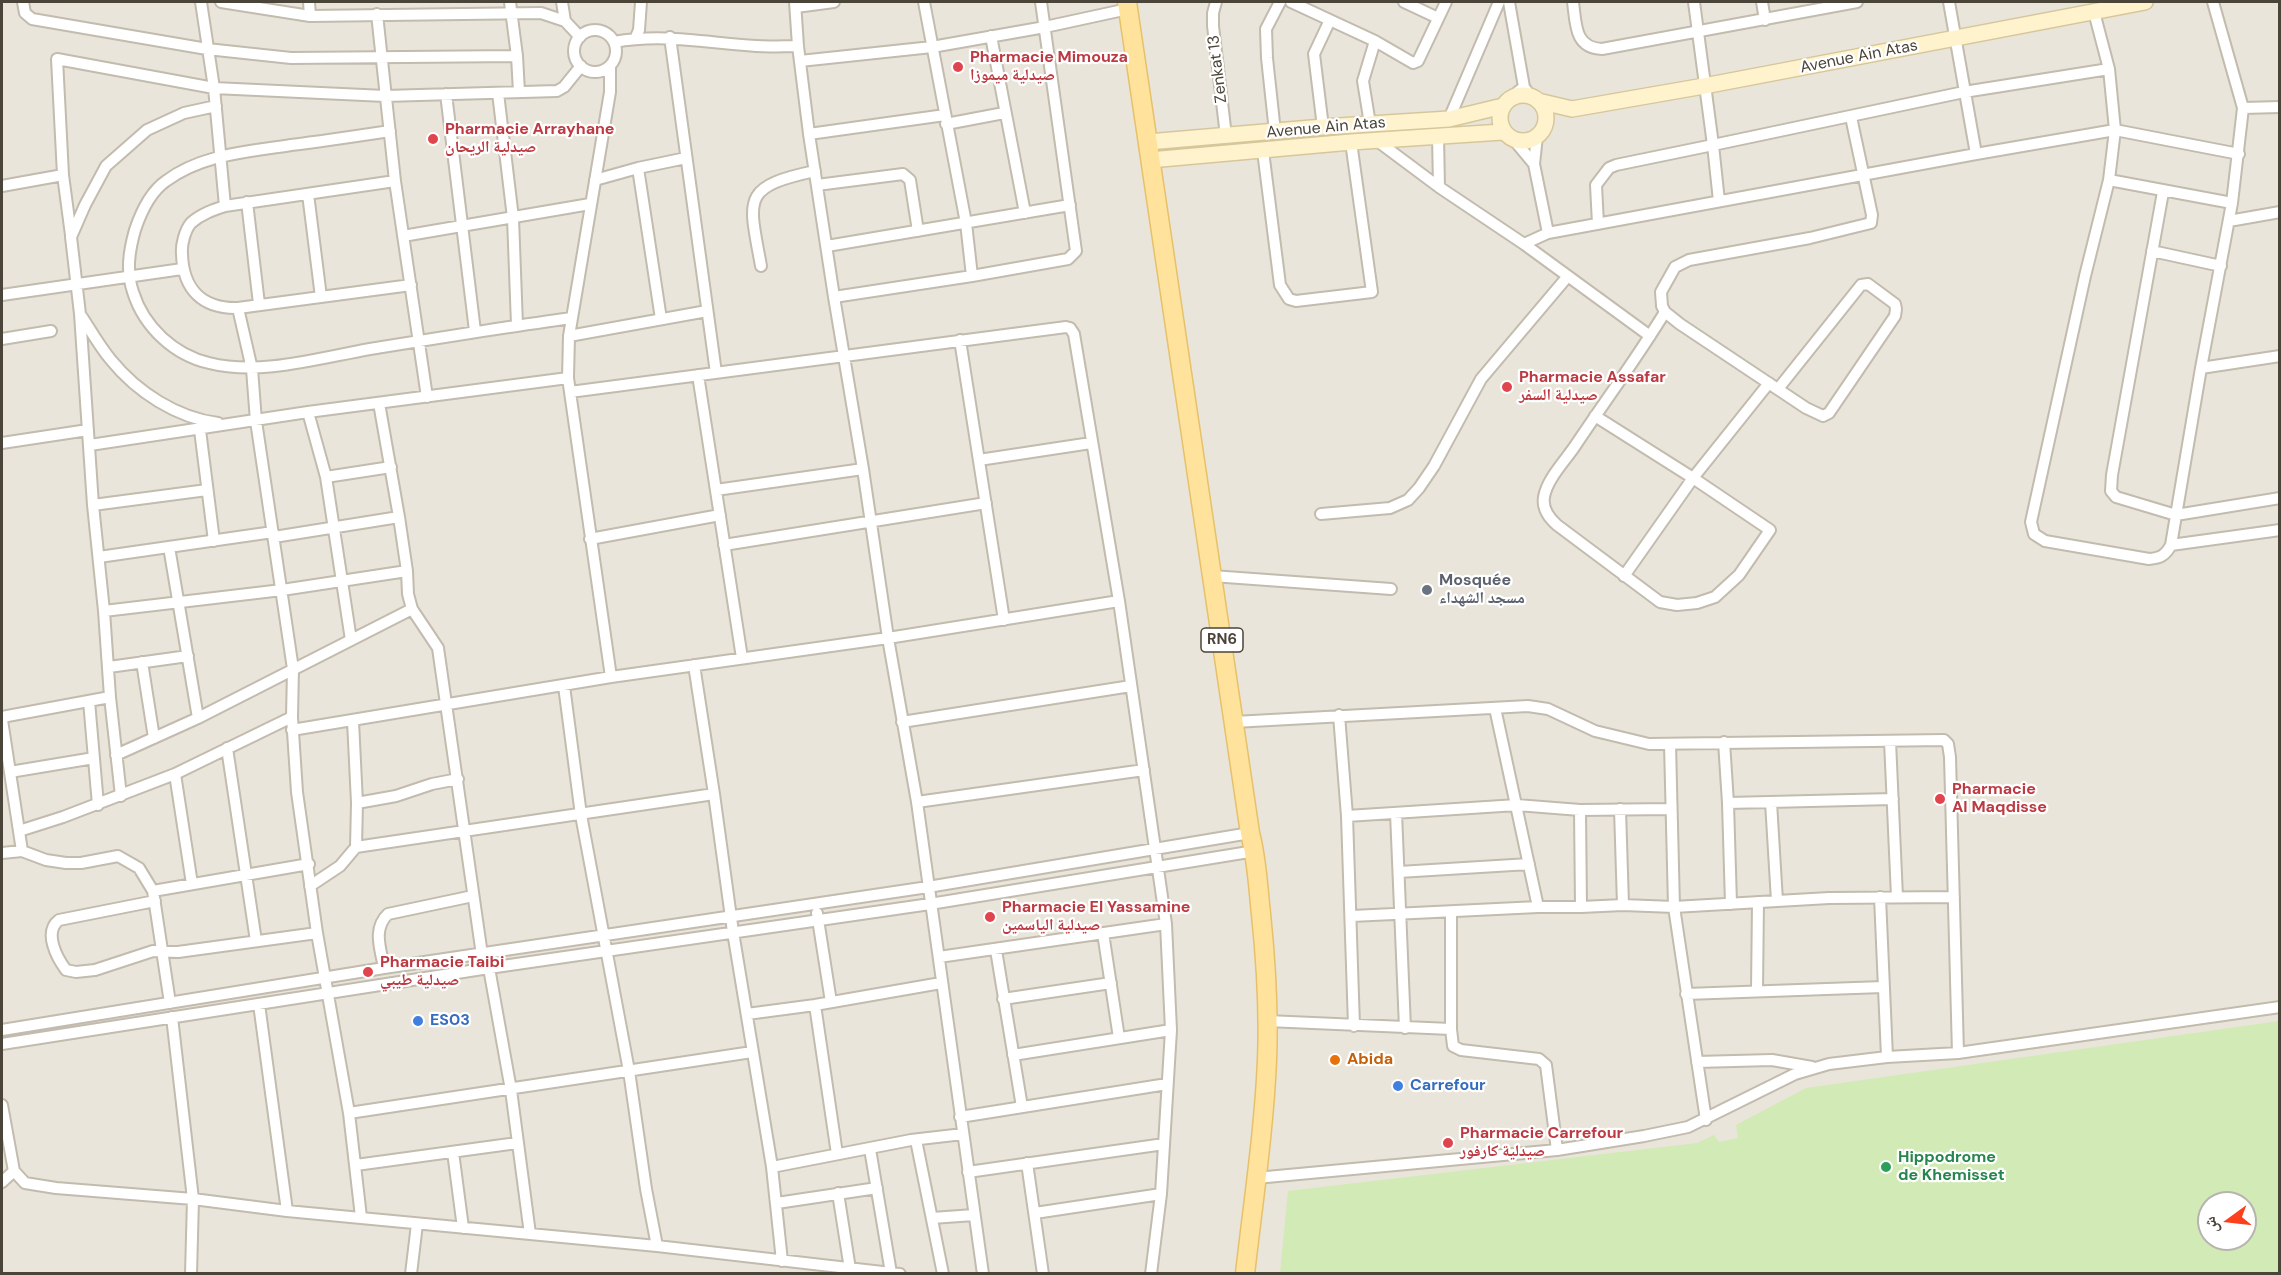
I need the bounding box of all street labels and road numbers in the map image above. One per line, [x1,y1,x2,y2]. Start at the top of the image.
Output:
street label: Zenkat 13 [1204,34,1232,104]
street label: Avenue Ain Atas [1799,36,1919,78]
street label: Avenue Ain Atas [1266,113,1386,143]
road number: RN6 [1201,628,1243,652]

